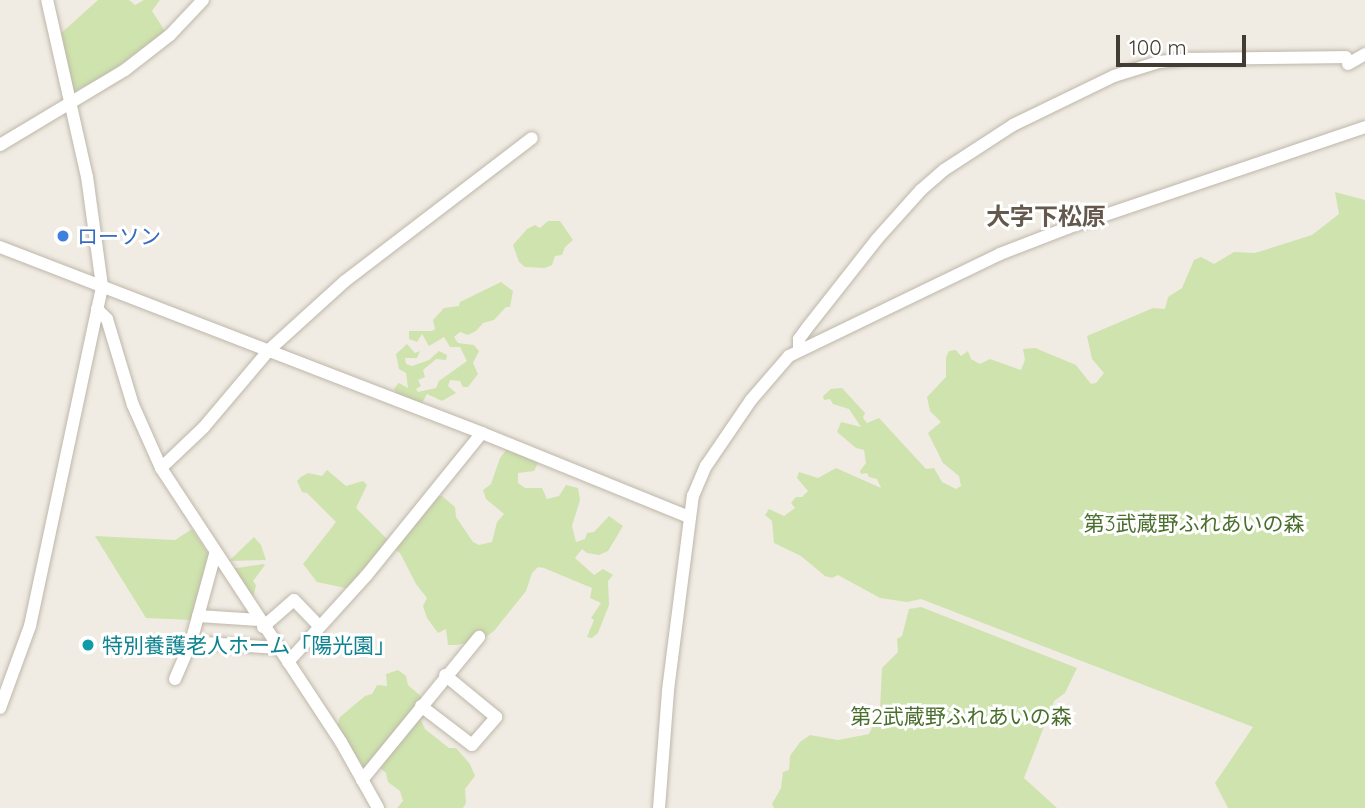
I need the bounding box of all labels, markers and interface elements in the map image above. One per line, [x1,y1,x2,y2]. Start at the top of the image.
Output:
scale bar [1120,21,1250,65]
text: 100 m [1129,34,1187,60]
district label: 大字下松原 [986,203,1106,231]
place label: ローソン [77,223,161,249]
marker: ローソン [55,228,71,244]
park label: 第3武蔵野ふれあいの森 [1083,510,1305,536]
place label: 特別養護老人ホーム「陽光園」 [102,632,396,658]
marker: 特別養護老人ホーム「陽光園」 [80,637,96,653]
park label: 第2武蔵野ふれあいの森 [850,703,1072,729]

